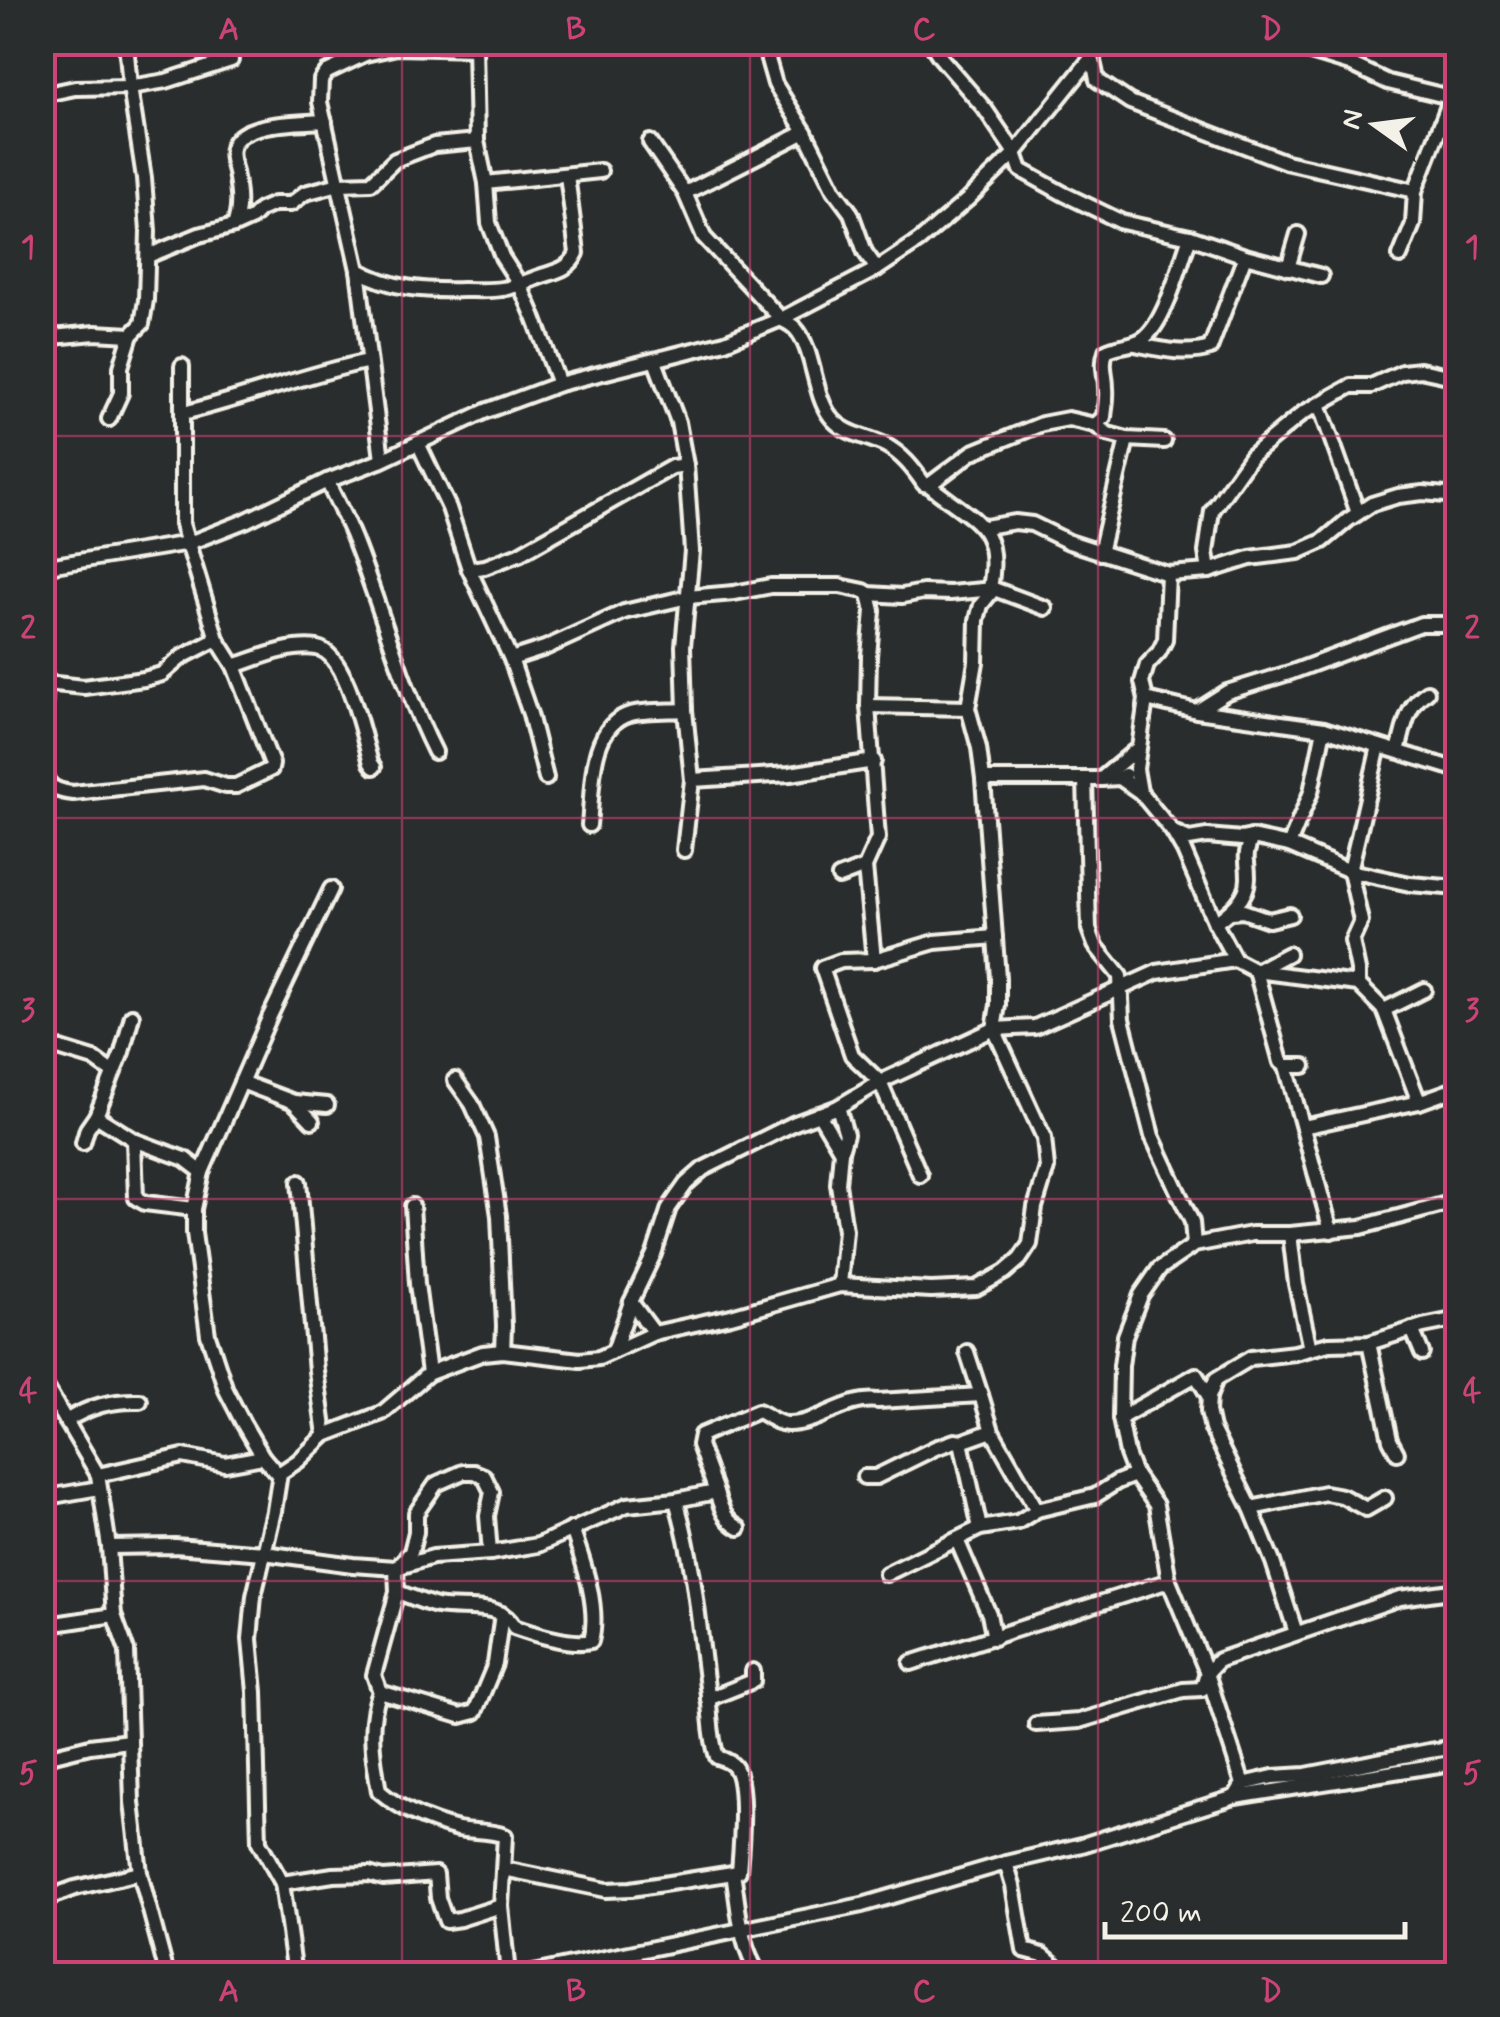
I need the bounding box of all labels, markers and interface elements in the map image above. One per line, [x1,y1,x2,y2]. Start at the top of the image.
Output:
text: A [219,9,239,51]
text: B [566,9,586,51]
text: C [913,9,936,51]
text: D [1260,9,1282,51]
north arrow [1325,75,1425,175]
text: N [1333,106,1373,133]
text: 1 [21,227,35,269]
text: 1 [1465,227,1479,269]
text: 2 [20,608,36,650]
text: 2 [1464,608,1480,650]
text: 3 [21,990,36,1032]
text: 3 [1465,990,1480,1032]
text: 4 [19,1371,38,1413]
text: 4 [1463,1371,1482,1413]
text: 5 [18,1753,38,1795]
text: 5 [1462,1753,1482,1795]
scale bar [1105,1877,1405,1939]
text: 200 m [1120,1894,1202,1933]
text: A [219,1971,239,2013]
text: B [566,1971,586,2013]
text: C [913,1971,936,2013]
text: D [1260,1971,1282,2013]

